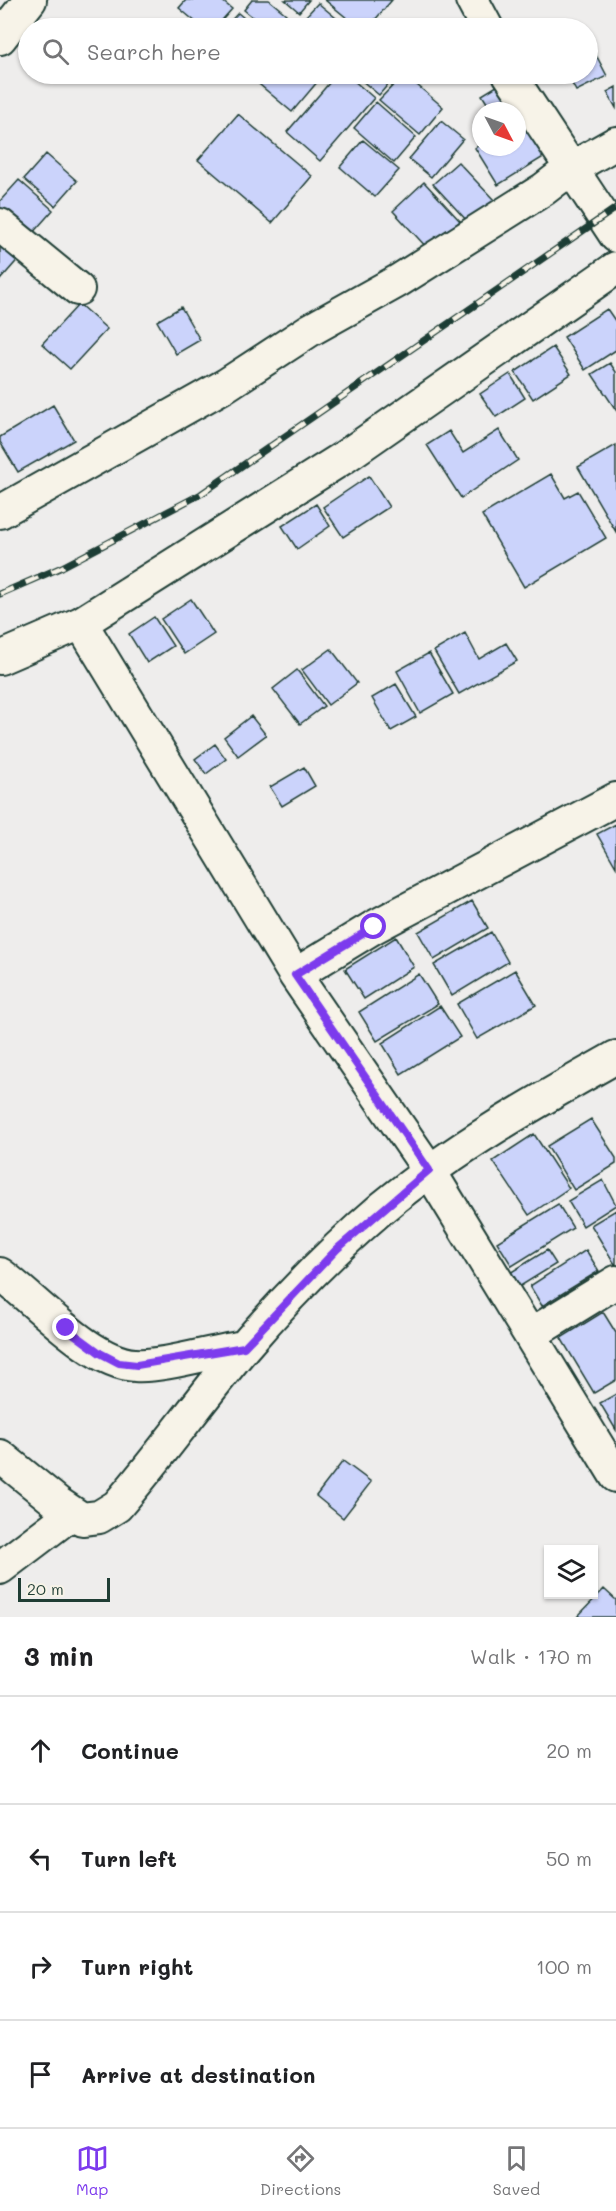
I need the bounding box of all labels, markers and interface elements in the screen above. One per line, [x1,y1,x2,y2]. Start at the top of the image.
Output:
search box [18,18,598,84]
icon: search [39,35,72,68]
text: Search here [87,37,221,66]
north arrow [472,102,526,156]
route start [360,913,386,939]
route end [52,1314,78,1340]
map controls [544,1545,598,1599]
button: layers [544,1545,598,1599]
scale bar [18,1575,110,1602]
text: 20 m [27,1578,64,1599]
text: 3 min [24,1639,93,1673]
text: Walk · 170 m [470,1643,592,1669]
icon: ahead [24,1734,57,1767]
text: Continue [81,1736,179,1765]
text: 20 m [546,1737,592,1763]
icon: left [24,1842,57,1875]
text: Turn left [81,1844,177,1873]
text: 50 m [546,1845,592,1871]
icon: right [24,1950,57,1983]
text: Turn right [81,1952,193,1981]
text: 100 m [536,1953,592,1979]
icon: arrive [24,2058,57,2091]
text: Arrive at destination [81,2060,316,2089]
tab: Map [76,2142,109,2199]
tab: Directions [260,2142,341,2199]
tab: Saved [493,2142,540,2199]

